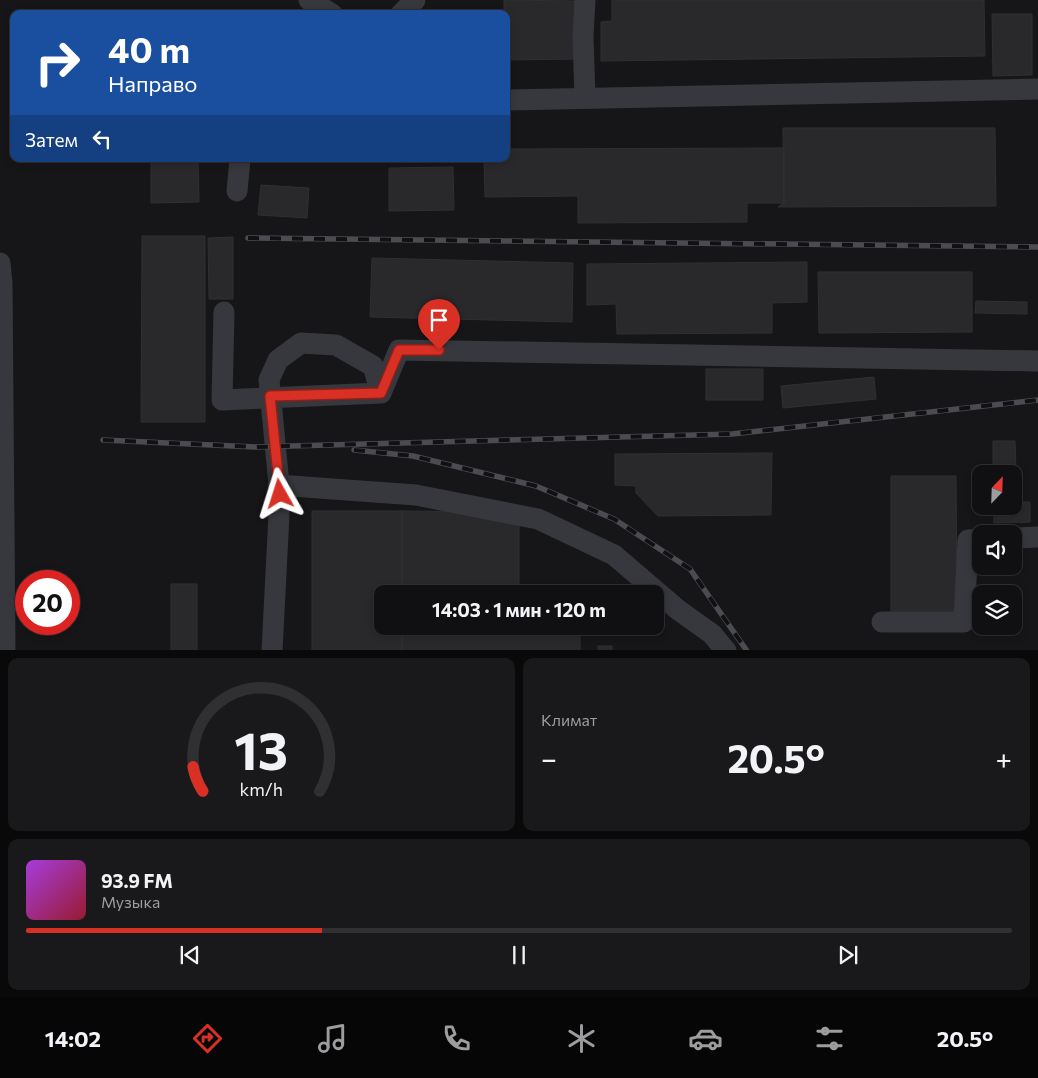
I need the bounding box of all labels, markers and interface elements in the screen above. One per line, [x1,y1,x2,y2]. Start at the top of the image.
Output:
text: 40 m [108,27,190,70]
icon: right [25,30,90,95]
text: Направо [108,70,198,97]
icon: left [88,125,116,153]
text: Затем [25,128,78,151]
pin [418,299,460,350]
icon: arrive [425,306,453,334]
north arrow [972,465,1022,515]
map controls [972,465,1022,635]
position arrow [253,467,305,519]
button: sound [972,525,1022,575]
speed limit sign: 20 [15,570,80,635]
button: layers [972,585,1022,635]
text: 14:03 · 1 мин · 120 m [432,598,606,621]
text: Климат [541,710,597,729]
text: 13 [235,717,288,781]
text: 20.5° [727,734,825,781]
text: − [541,741,557,775]
text: + [996,741,1012,775]
text: km/h [240,778,283,800]
text: 93.9 FM [101,869,173,892]
text: Музыка [101,892,160,911]
icon: previous [176,941,204,969]
icon: pause [505,941,533,969]
icon: next [834,941,862,969]
icon: directions [190,1021,225,1056]
icon: music [315,1021,350,1056]
icon: phone [439,1021,474,1056]
icon: climate [564,1021,599,1056]
icon: car [688,1021,723,1056]
icon: filters [812,1021,847,1056]
text: 14:02 [45,1025,101,1052]
text: 20.5° [937,1025,993,1052]

